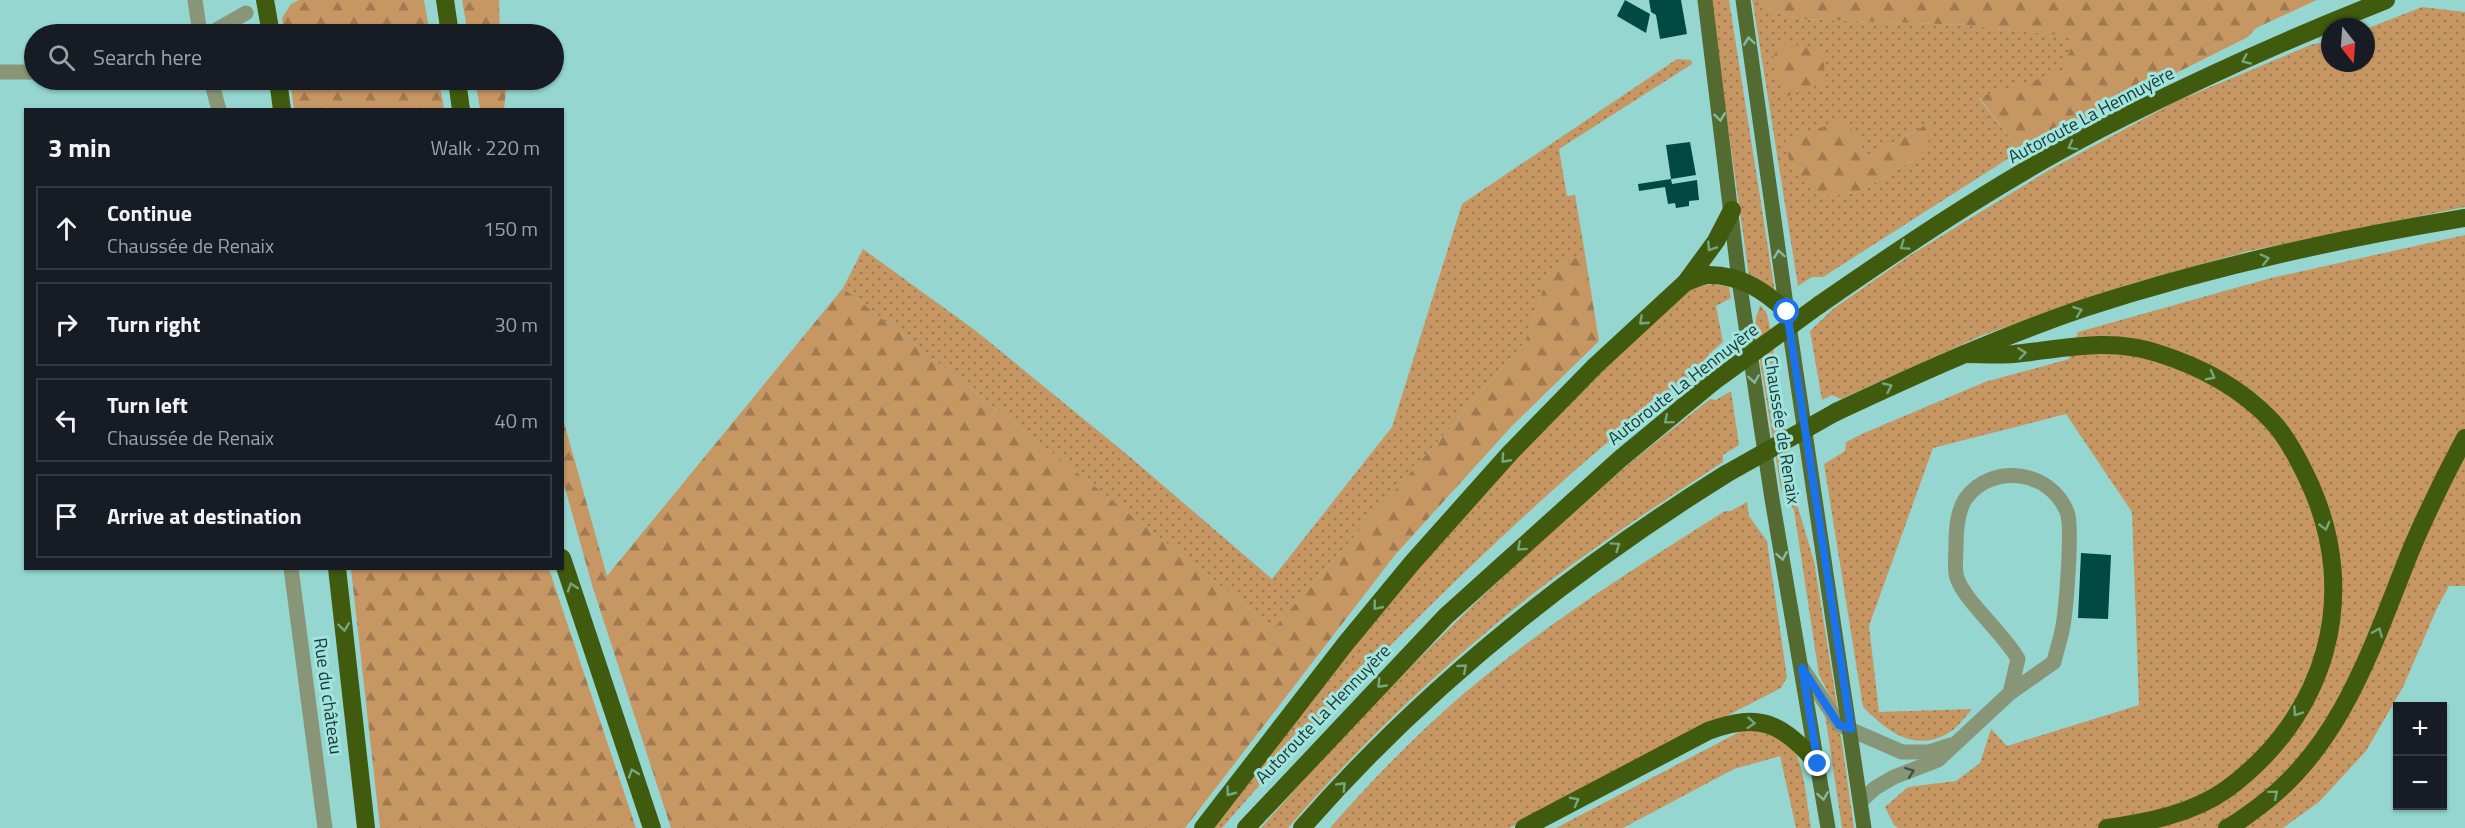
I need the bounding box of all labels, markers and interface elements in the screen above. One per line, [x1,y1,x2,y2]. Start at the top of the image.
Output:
north arrow [2321,18,2375,72]
search box [24,24,564,90]
one-way arrow [1743,37,1756,46]
text: Search here [93,40,202,74]
icon: search [45,41,78,74]
one-way arrow [2242,52,2253,64]
street label: Autoroute La Hennuyère [2003,59,2179,170]
one-way arrow [1713,112,1726,121]
text: 3 min [48,128,111,167]
text: Walk · 220 m [431,132,540,163]
one-way arrow [2068,139,2078,150]
text: Continue [107,196,192,230]
icon: ahead [50,212,83,245]
text: 150 m [483,213,538,244]
text: Chaussée de Renaix [107,230,274,261]
one-way arrow [1900,239,1911,250]
one-way arrow [1708,241,1719,252]
one-way arrow [1773,249,1785,259]
one-way arrow [2260,253,2270,266]
route start [1773,298,1799,324]
one-way arrow [2072,305,2082,318]
text: Turn right [107,307,201,341]
icon: right [50,308,83,341]
text: 30 m [494,309,538,340]
one-way arrow [1639,314,1650,325]
street label: Autoroute La Hennuyère [1601,316,1764,451]
one-way arrow [2018,347,2027,359]
street label: Chaussée de Renaix [1757,354,1808,506]
one-way arrow [2205,369,2215,380]
one-way arrow [1747,374,1760,384]
one-way arrow [1882,383,1893,395]
text: Turn left [107,388,188,422]
icon: left [50,404,83,437]
text: 40 m [494,405,538,436]
one-way arrow [1664,412,1675,423]
text: Chaussée de Renaix [107,422,274,453]
one-way arrow [1501,452,1512,463]
text: Arrive at destination [107,499,302,533]
icon: arrive [50,500,83,533]
one-way arrow [2318,520,2330,531]
one-way arrow [1517,540,1527,551]
one-way arrow [1609,542,1620,553]
one-way arrow [1776,552,1788,561]
one-way arrow [567,582,579,593]
one-way arrow [1373,599,1384,610]
one-way arrow [337,622,350,631]
one-way arrow [2371,627,2383,638]
street label: Rue du château [307,636,350,756]
street label: Autoroute La Hennuyère [1249,638,1397,790]
one-way arrow [1456,664,1467,675]
one-way arrow [1378,676,1389,687]
map controls [2393,702,2447,810]
button: + [2393,702,2447,756]
one-way arrow [2293,706,2304,717]
one-way arrow [1747,716,1756,729]
route end [1804,750,1830,776]
button: − [2393,756,2447,810]
one-way arrow [1904,766,1915,779]
one-way arrow [627,768,640,779]
one-way arrow [1335,782,1346,793]
one-way arrow [1227,786,1238,797]
one-way arrow [2267,790,2278,801]
one-way arrow [1816,792,1828,801]
one-way arrow [1569,797,1580,808]

